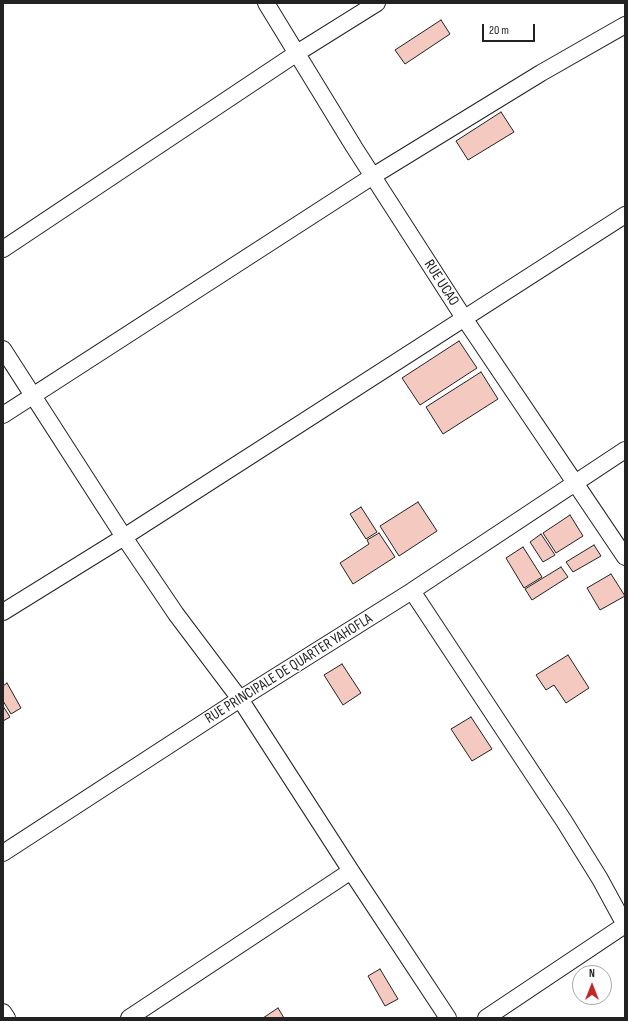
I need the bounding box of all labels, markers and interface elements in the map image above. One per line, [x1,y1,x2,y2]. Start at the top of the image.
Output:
scale bar [484,16,537,42]
text: 20 m [489,23,509,38]
street label: RUE UCAO [419,257,463,309]
street label: RUE PRINCIPALE DE QUARTER YAHOFLA [202,610,376,728]
north arrow [572,965,612,1005]
text: N [589,967,595,980]

